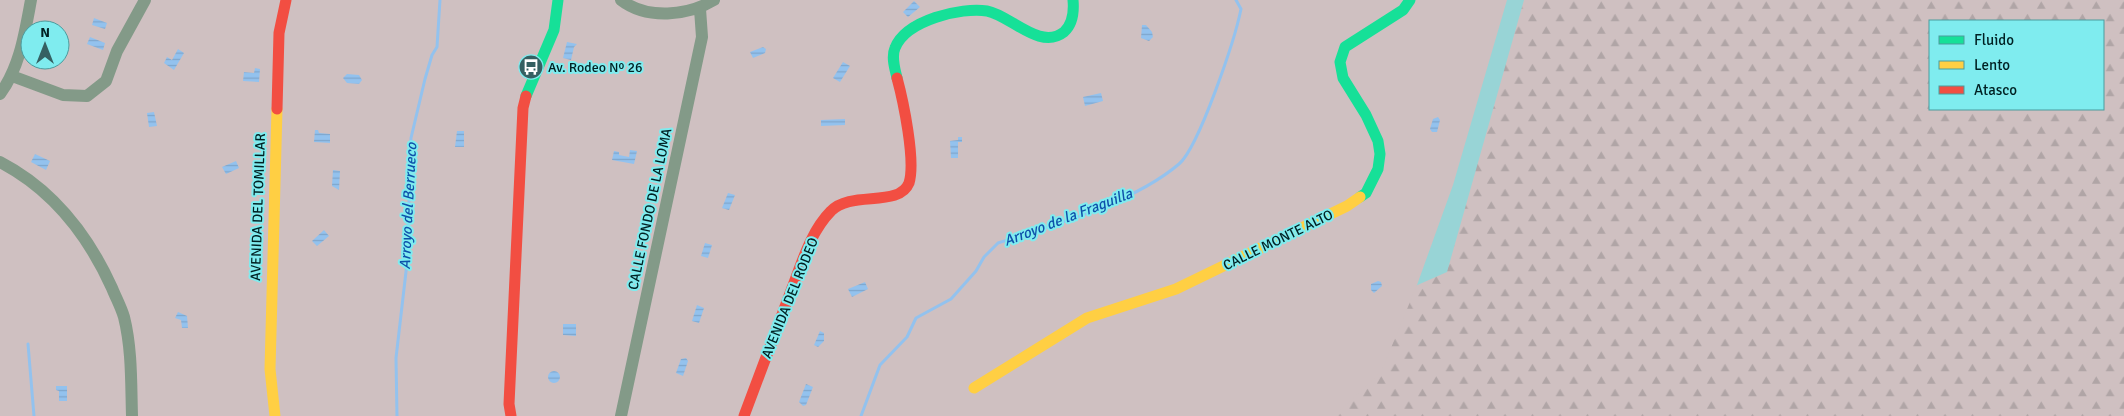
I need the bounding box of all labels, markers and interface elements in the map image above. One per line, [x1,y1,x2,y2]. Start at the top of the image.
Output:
north arrow [20,20,70,70]
legend [1929,20,2104,110]
text: N [40,24,50,41]
text: Fluido [1974,31,2014,49]
bus stop icon: Av. Rodeo Nº 26 [518,54,544,80]
text: Lento [1974,56,2010,74]
place label: Av. Rodeo Nº 26 [548,59,643,76]
text: Atasco [1974,81,2017,99]
street label: CALLE FONDO DE LA LOMA [625,126,676,291]
street label: AVENIDA DEL TOMILLAR [247,133,269,281]
water label: Arroyo del Berrueco [396,141,420,270]
water label: Arroyo de la Fraguilla [1001,184,1135,250]
street label: CALLE MONTE ALTO [1220,206,1336,274]
street label: AVENIDA DEL RODEO [758,235,822,361]

